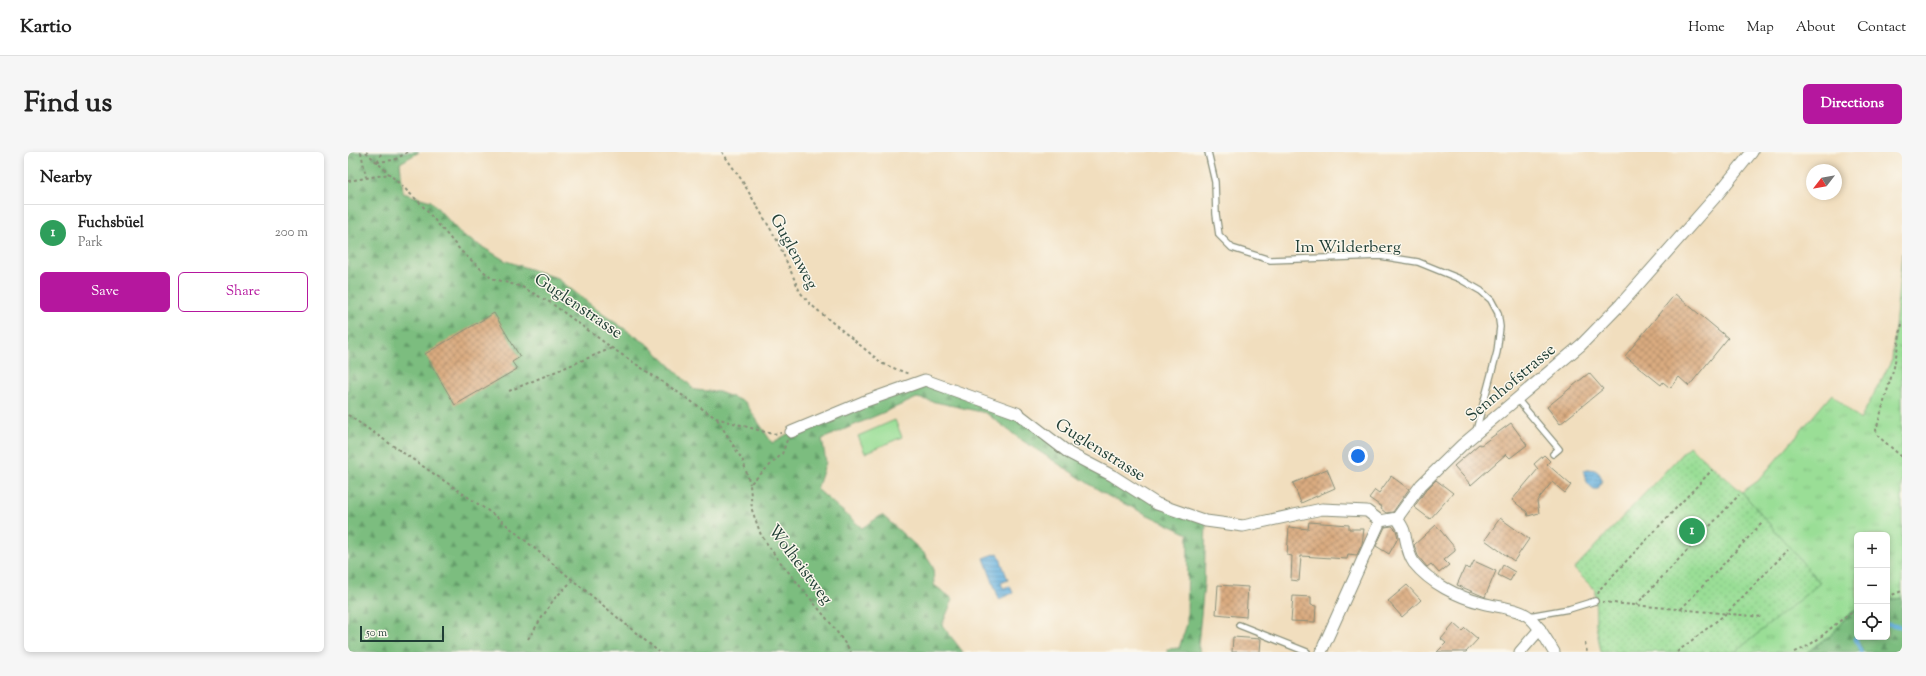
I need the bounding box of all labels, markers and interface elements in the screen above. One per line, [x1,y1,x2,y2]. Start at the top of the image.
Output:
text: Kartio [20,14,72,41]
text: Home [1688,18,1725,38]
text: Map [1747,18,1774,38]
text: About [1796,18,1835,38]
text: Contact [1857,18,1906,38]
text: Find us [24,84,112,124]
button: Directions [1803,84,1902,124]
north arrow [1806,164,1842,200]
text: Nearby [40,166,92,190]
street label: Guglenweg [763,210,823,294]
text: Fuchsbüel [78,213,144,234]
text: 1 [51,224,55,242]
text: 200 m [275,224,308,242]
text: Park [78,234,103,252]
street label: Im Wilderberg [1295,236,1401,260]
street label: Guglenstrasse [529,268,627,345]
button: Save [40,272,170,312]
button: Share [178,272,308,312]
street label: Sennhofstrasse [1461,339,1562,428]
street label: Guglenstrasse [1050,413,1150,488]
your location [1348,446,1368,466]
pin: 1 [1679,516,1705,546]
street label: Wolheistweg [761,520,837,610]
map controls [1854,532,1890,640]
button: + [1854,532,1890,568]
button: − [1854,568,1890,604]
button: locate [1854,604,1890,640]
scale bar [360,624,444,643]
text: 50 m [366,625,387,641]

